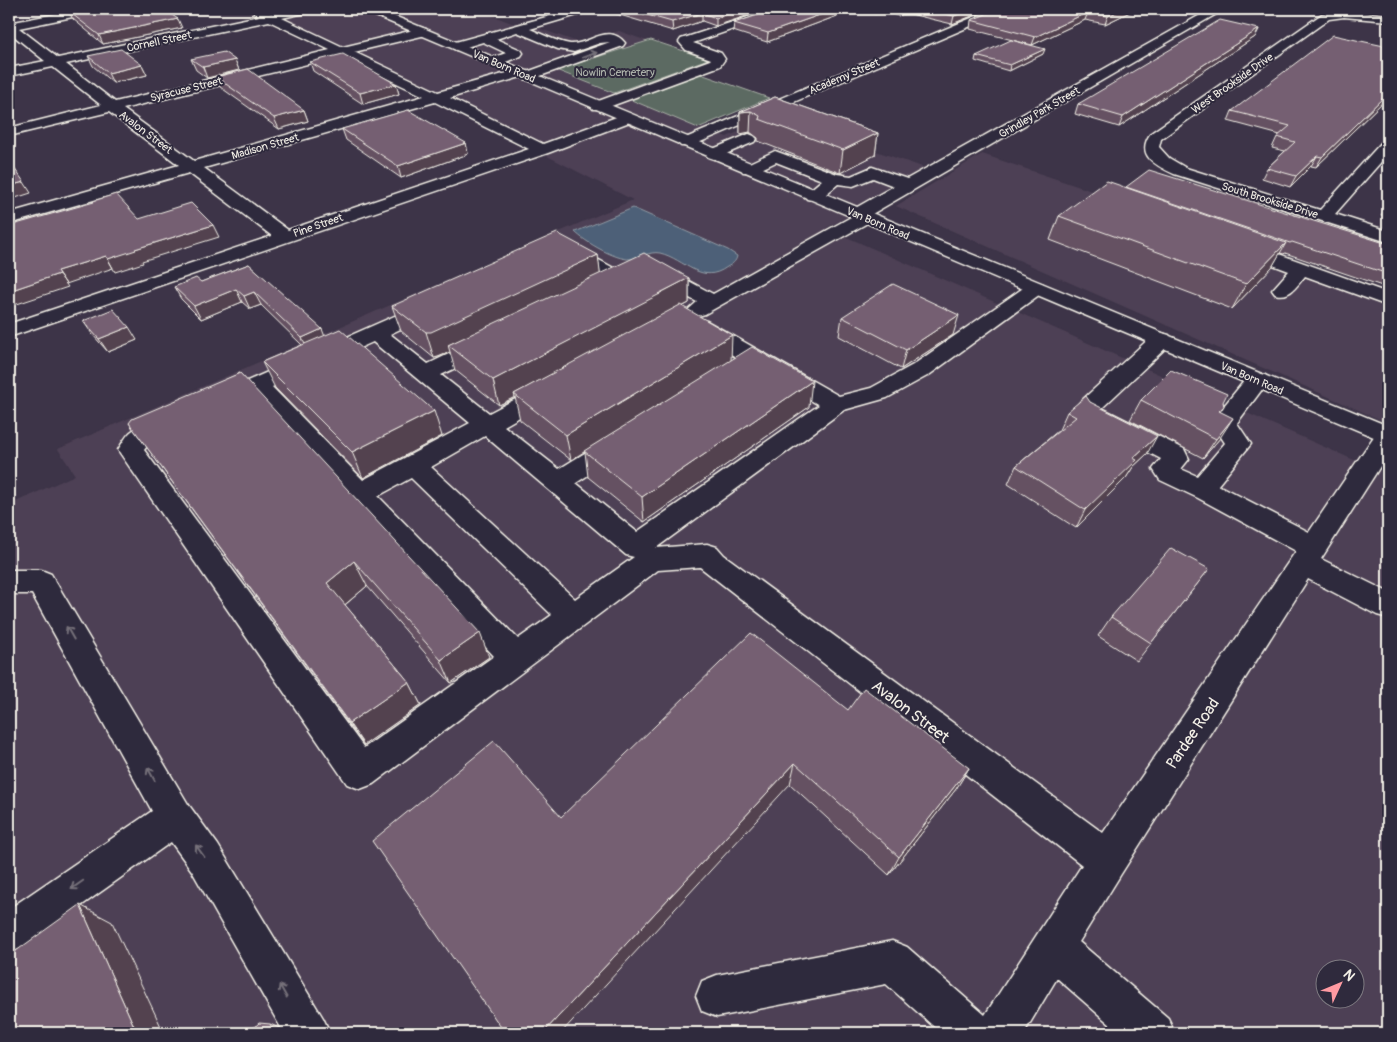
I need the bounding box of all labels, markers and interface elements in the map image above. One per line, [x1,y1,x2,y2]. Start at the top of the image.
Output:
street label: Cornell Street [126,28,193,55]
street label: Van Born Road [470,47,537,86]
one-way arrow [582,49,598,59]
street label: West Brookside Drive [1189,50,1276,116]
street label: Academy Street [807,56,882,97]
park label: Nowlin Cemetery [575,66,655,79]
street label: Syracuse Street [149,74,224,105]
street label: Grindley Park Street [996,84,1083,141]
street label: Avalon Street [116,108,175,157]
street label: Madison Street [230,130,301,162]
street label: South Brookside Drive [1220,180,1320,221]
street label: Van Born Road [844,204,911,243]
street label: Pine Street [292,211,345,240]
street label: Van Born Road [1218,359,1285,398]
one-way arrow [65,627,75,641]
street label: Avalon Street [868,676,954,748]
street label: Pardee Road [1162,694,1224,773]
one-way arrow [145,768,155,782]
one-way arrow [195,844,205,858]
one-way arrow [70,880,84,890]
north arrow [1314,960,1364,1010]
text: N [1340,966,1358,985]
one-way arrow [278,985,288,999]

